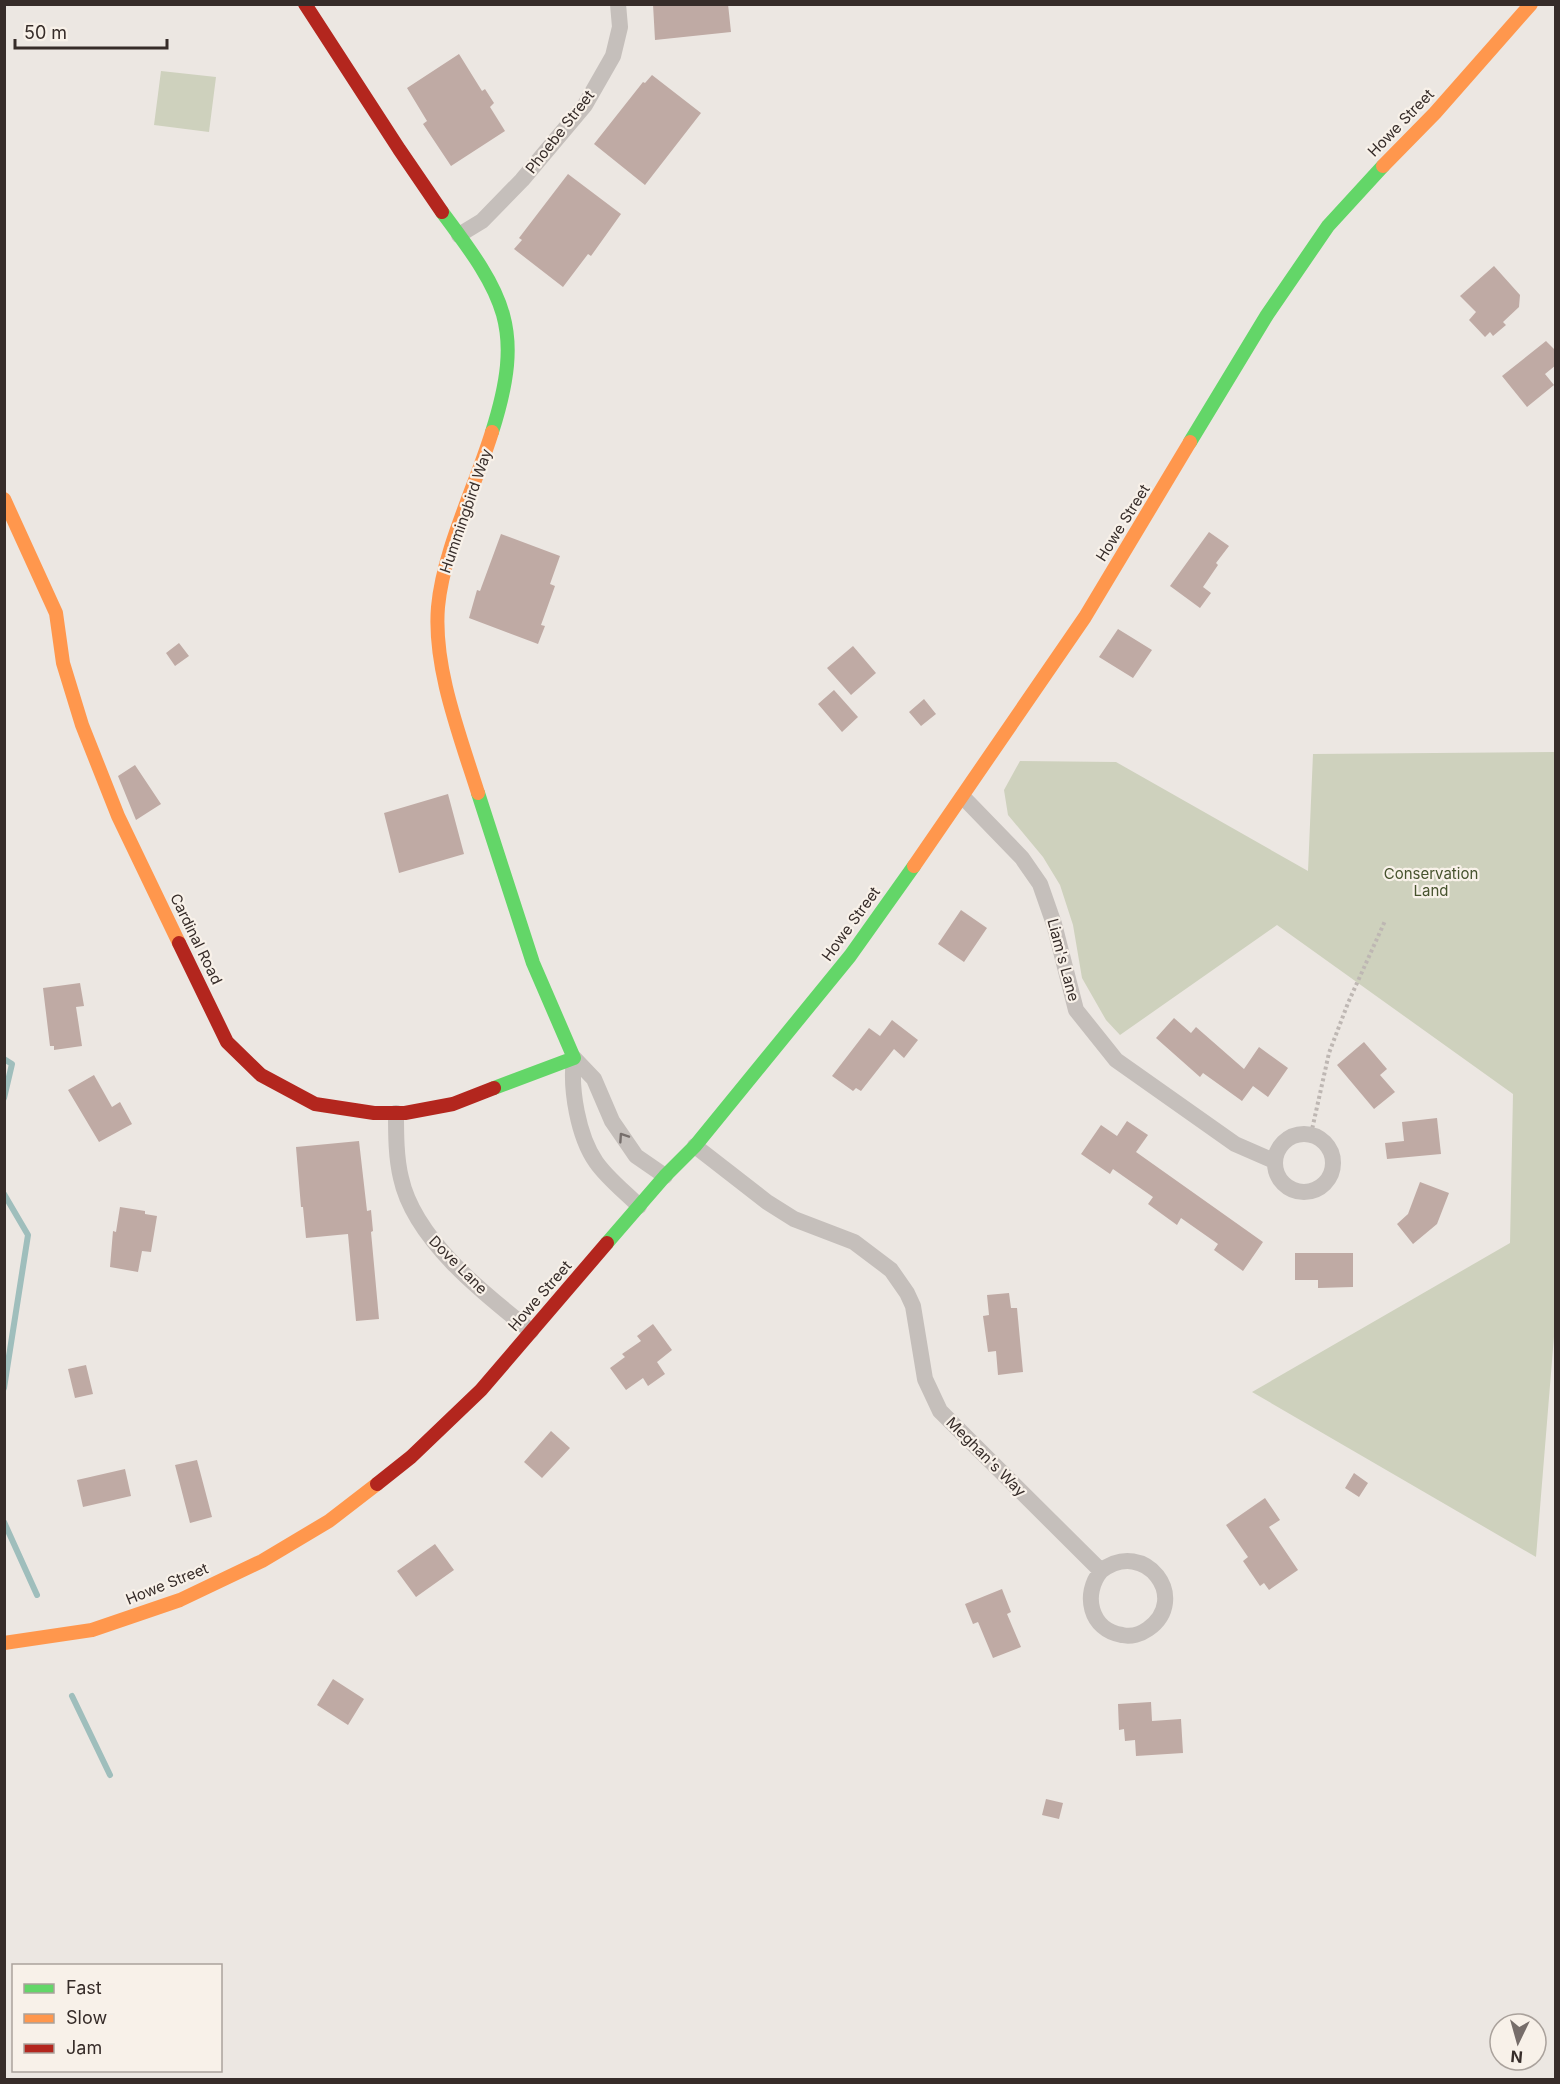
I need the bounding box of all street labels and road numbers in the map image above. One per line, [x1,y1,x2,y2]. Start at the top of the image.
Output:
street label: Howe Street [1364,85,1438,161]
street label: Phoebe Street [521,86,598,177]
street label: Hummingbird Way [435,446,496,576]
street label: Howe Street [1091,481,1154,565]
street label: Howe Street [817,883,884,965]
street label: Cardinal Road [166,890,227,987]
street label: Liam's Lane [1043,916,1084,1003]
street label: Dove Lane [425,1231,492,1298]
street label: Howe Street [504,1256,575,1335]
street label: Meghan's Way [943,1413,1031,1501]
street label: Howe Street [123,1558,211,1609]

